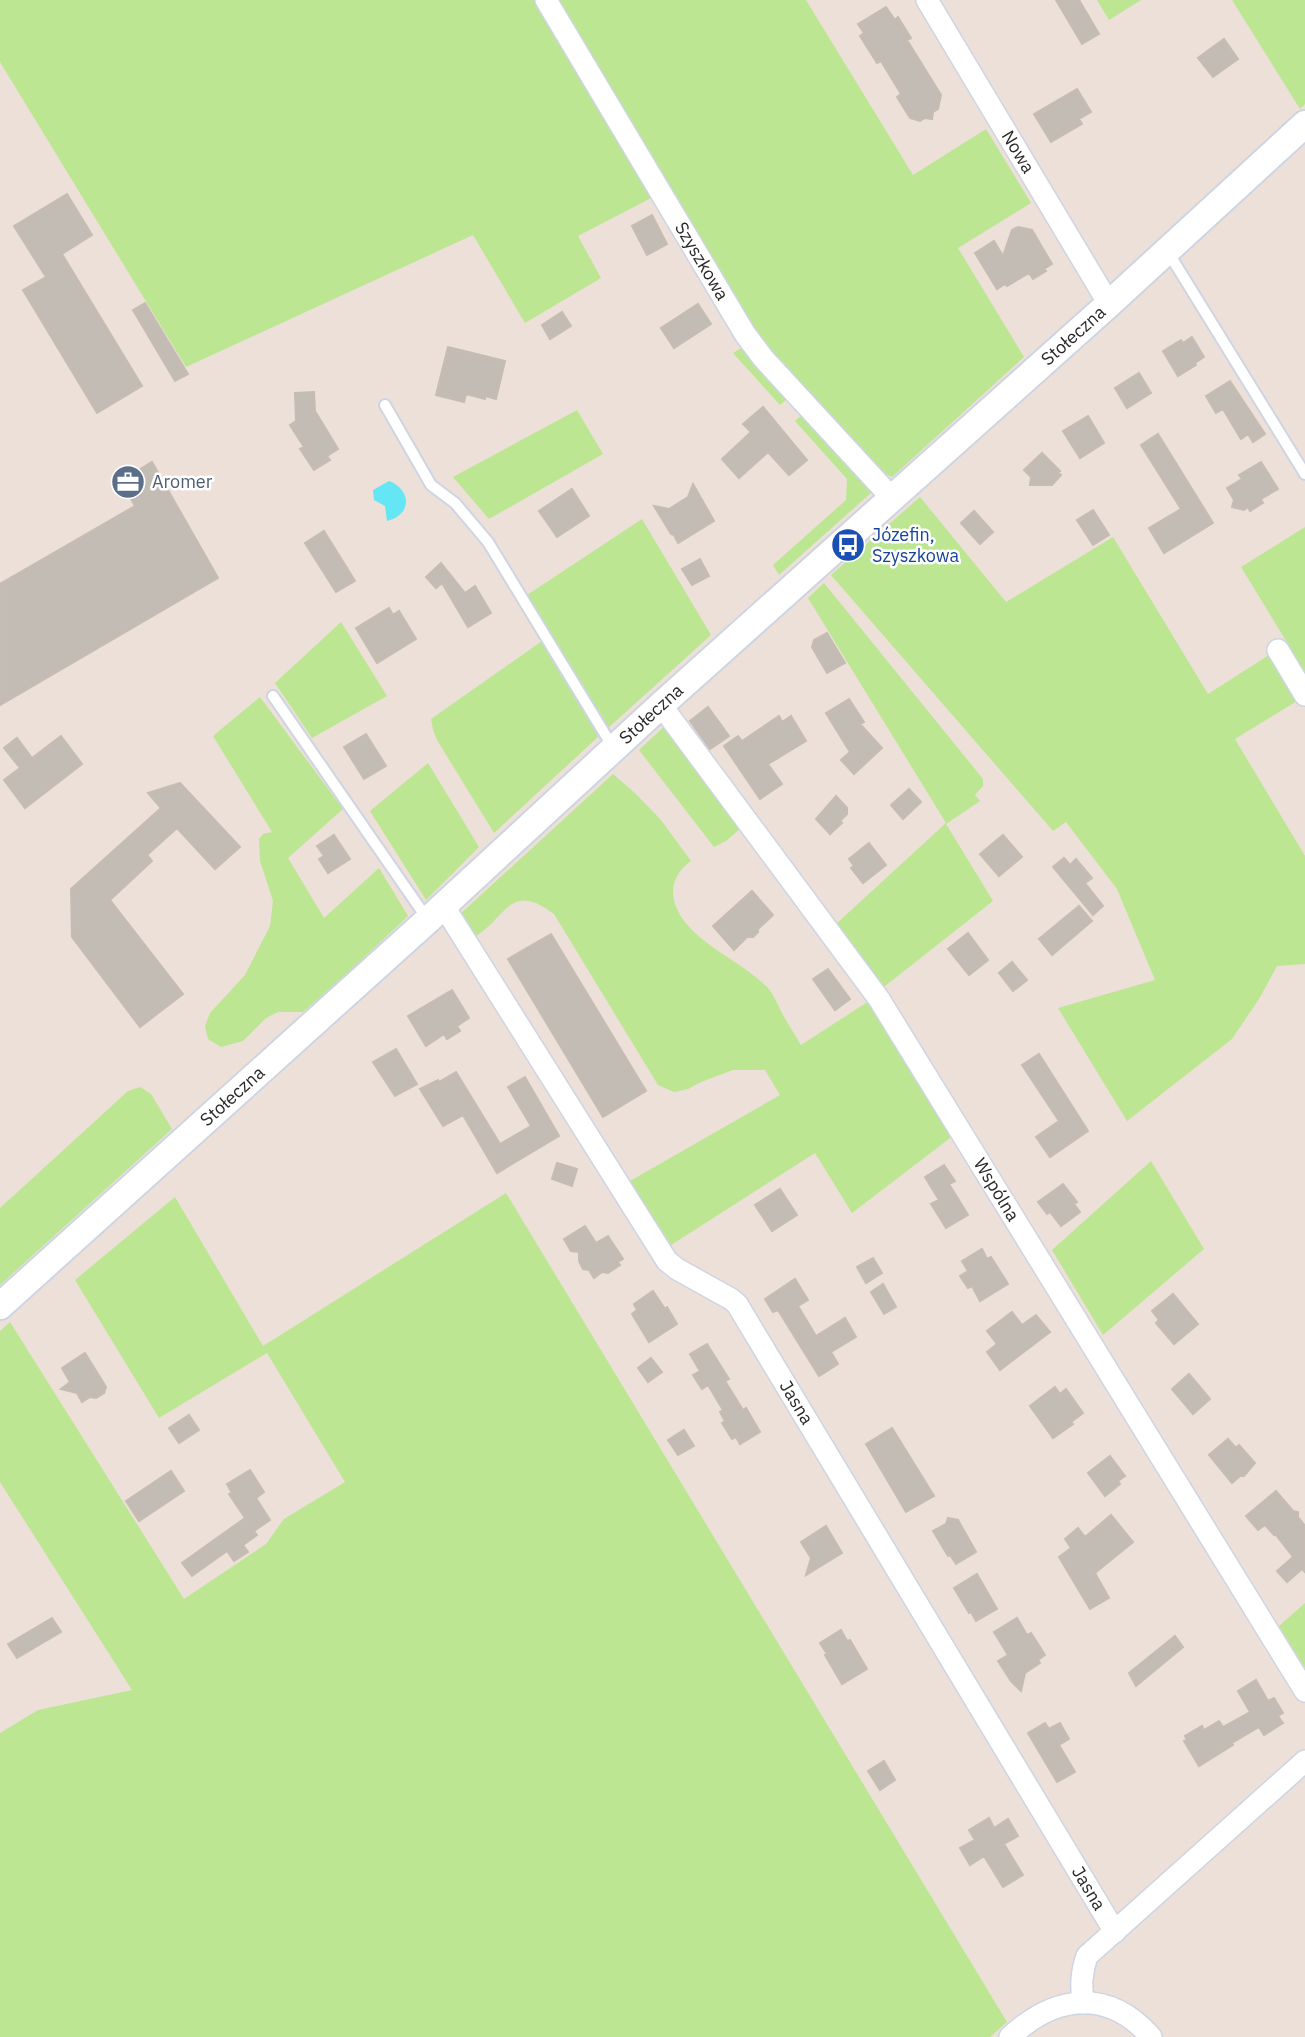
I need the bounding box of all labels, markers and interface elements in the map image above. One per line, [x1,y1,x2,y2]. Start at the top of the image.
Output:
street label: Nowa [997,126,1040,178]
street label: Szyszkowa [670,218,734,305]
street label: Stołeczna [1036,300,1111,370]
office icon: Aromer [109,463,147,501]
place label: Aromer [152,470,213,493]
place label: Józefin, Szyszkowa [872,523,959,567]
bus stop icon: Józefin, Szyszkowa [829,526,867,564]
street label: Stołeczna [614,678,688,749]
street label: Stołeczna [195,1061,269,1131]
street label: Wspólna [969,1154,1025,1226]
street label: Jasna [775,1376,819,1429]
street label: Jasna [1067,1862,1111,1915]

